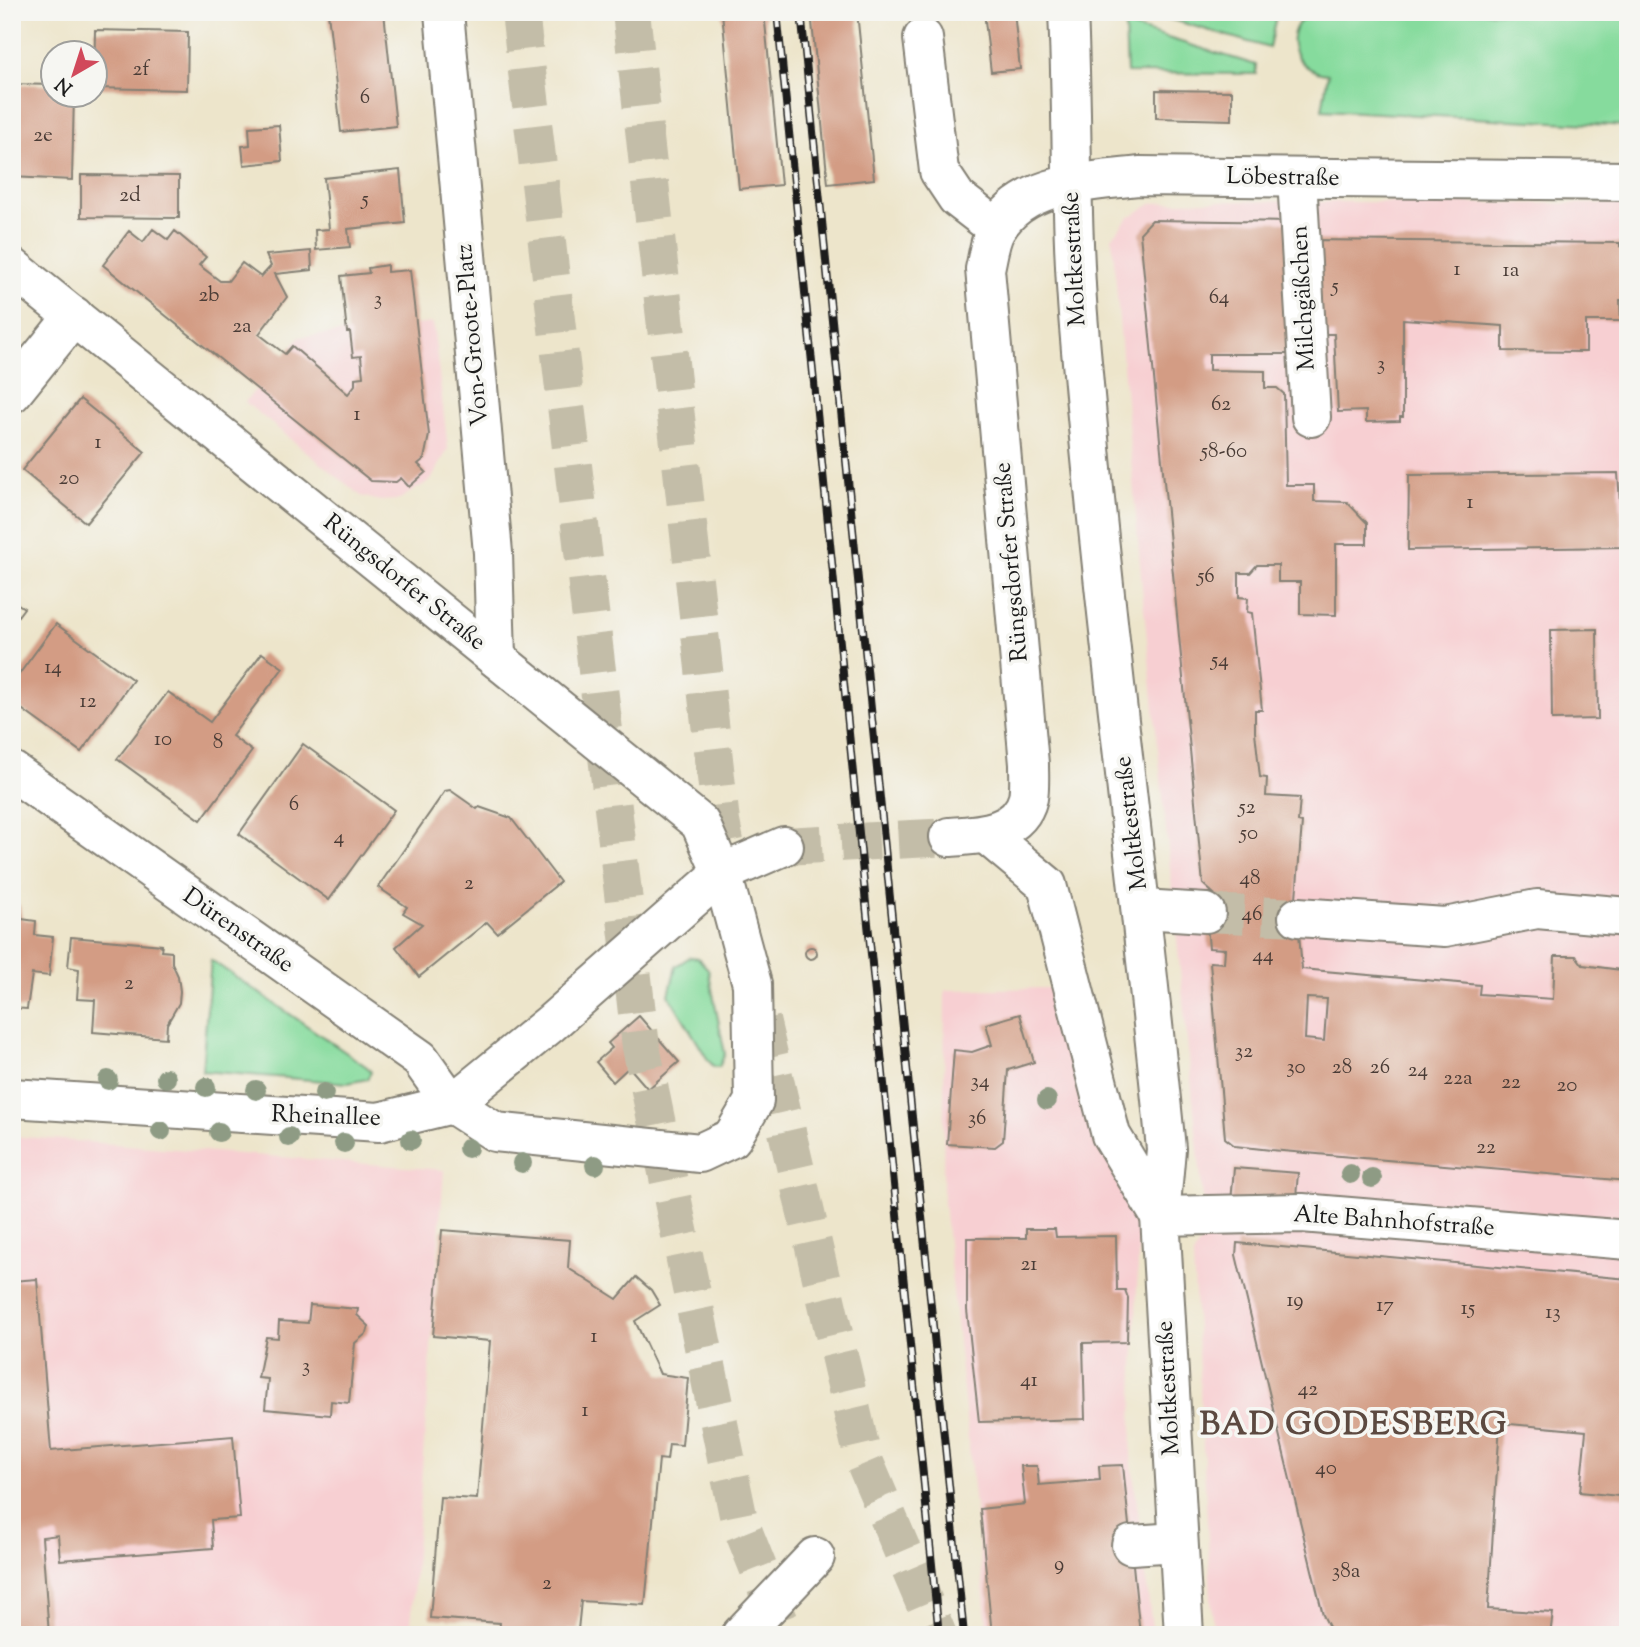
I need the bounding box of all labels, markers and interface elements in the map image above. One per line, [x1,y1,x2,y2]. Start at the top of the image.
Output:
north arrow [38,38,108,108]
house number: 2f [132,55,151,85]
text: N [50,70,79,101]
house number: 6 [360,83,370,113]
house number: 2e [33,121,53,151]
street label: Löbestraße [1226,160,1340,196]
house number: 2d [119,181,141,211]
house number: 5 [360,185,369,215]
street label: Moltkestraße [1054,191,1096,327]
street label: Milchgäßchen [1283,225,1325,371]
street label: Von-Groote-Platz [448,242,498,428]
house number: 1 [1453,255,1461,285]
house number: 1a [1503,256,1520,286]
house number: 5 [1330,272,1339,302]
house number: 2b [198,281,220,311]
house number: 64 [1209,283,1229,313]
house number: 3 [374,285,382,315]
house number: 2a [232,312,252,342]
house number: 3 [1377,350,1385,380]
house number: 62 [1211,390,1231,420]
house number: 1 [353,400,361,430]
house number: 1 [94,428,102,458]
house number: 58-60 [1200,437,1247,467]
street label: Rüngsdorfer Straße [986,461,1038,663]
house number: 20 [59,464,79,494]
house number: 1 [1466,488,1474,518]
street label: Rüngsdorfer Straße [315,507,493,659]
house number: 56 [1196,562,1215,592]
house number: 54 [1210,646,1229,676]
house number: 14 [44,653,62,683]
house number: 12 [80,687,97,717]
house number: 10 [154,725,172,755]
house number: 8 [213,728,223,758]
street label: Moltkestraße [1107,754,1157,892]
house number: 6 [289,790,299,820]
house number: 52 [1237,793,1256,823]
house number: 50 [1239,819,1258,849]
house number: 4 [334,823,344,853]
house number: 48 [1239,864,1261,894]
house number: 2 [464,869,474,899]
street label: Dürenstraße [176,880,300,982]
house number: 46 [1242,900,1262,930]
house number: 44 [1252,941,1274,971]
house number: 2 [124,969,134,999]
house number: 32 [1235,1037,1253,1067]
house number: 30 [1286,1053,1306,1083]
house number: 28 [1332,1053,1352,1083]
house number: 26 [1370,1053,1390,1083]
house number: 24 [1408,1056,1428,1086]
house number: 22a [1443,1064,1473,1094]
house number: 34 [970,1067,990,1097]
house number: 22 [1501,1068,1521,1098]
house number: 20 [1557,1071,1577,1101]
street label: Rheinallee [271,1098,381,1136]
house number: 36 [968,1104,986,1134]
house number: 22 [1476,1133,1496,1163]
street label: Alte Bahnhofstraße [1292,1198,1496,1246]
house number: 21 [1021,1250,1037,1280]
house number: 19 [1286,1286,1304,1316]
house number: 17 [1376,1291,1394,1321]
house number: 15 [1461,1294,1475,1324]
house number: 13 [1545,1298,1561,1328]
street label: Moltkestraße [1148,1320,1190,1456]
house number: 1 [590,1322,598,1352]
house number: 3 [302,1352,310,1382]
house number: 41 [1020,1366,1038,1396]
house number: 42 [1298,1375,1318,1405]
house number: 1 [581,1396,589,1426]
district label: BAD GODESBERG [1200,1403,1508,1449]
house number: 40 [1315,1454,1337,1484]
house number: 9 [1054,1550,1064,1580]
house number: 38a [1332,1557,1361,1587]
house number: 2 [542,1569,552,1599]

